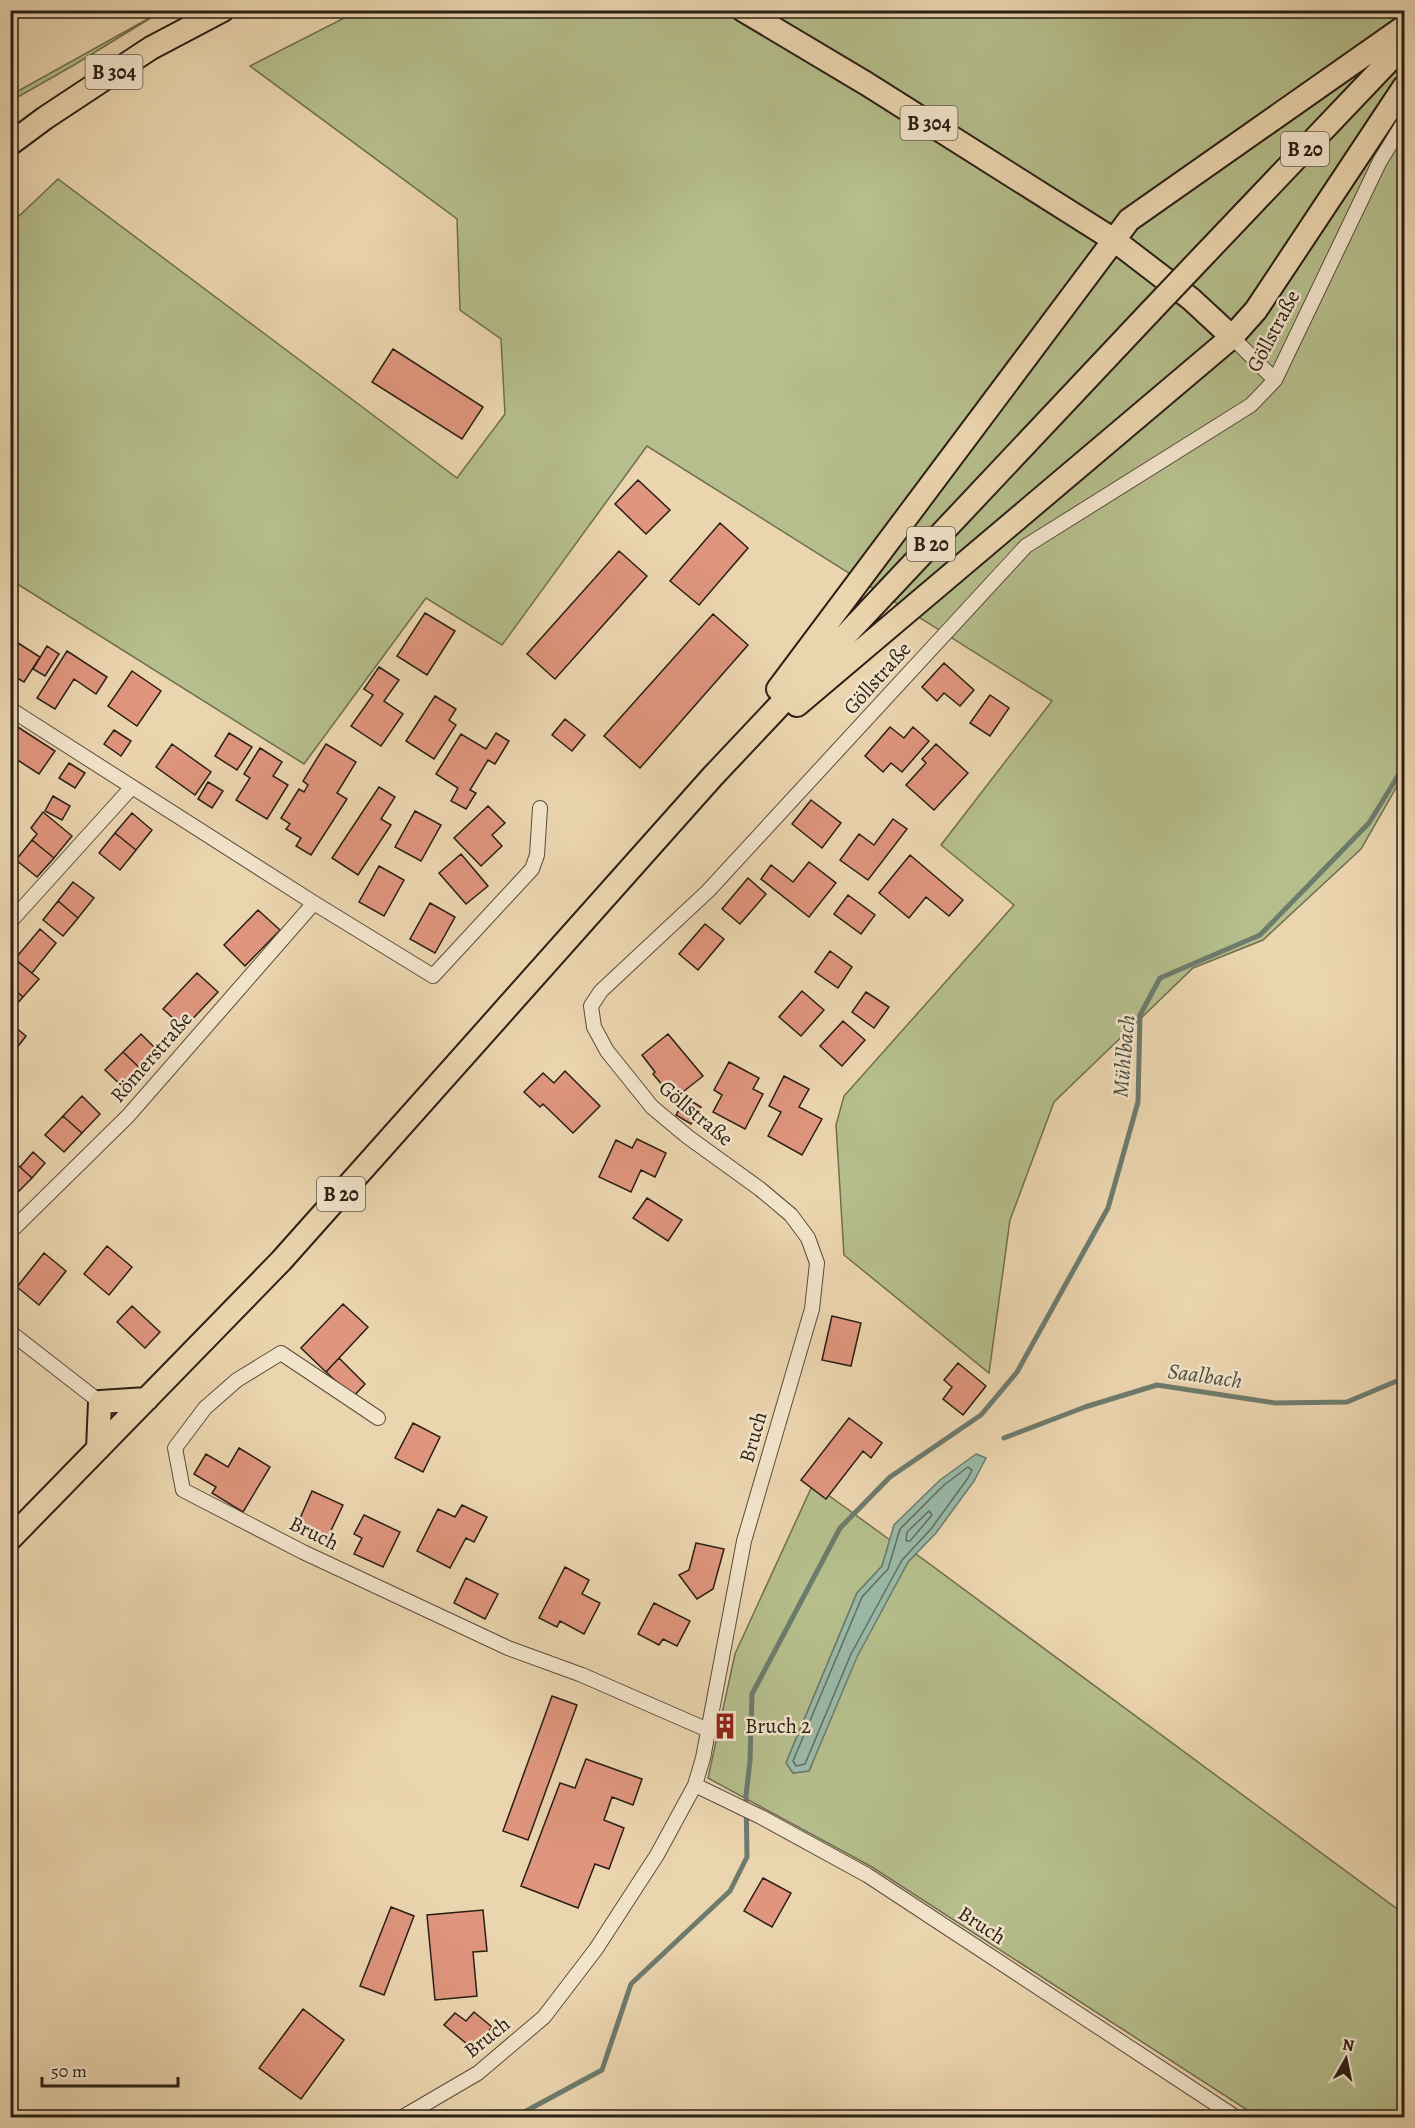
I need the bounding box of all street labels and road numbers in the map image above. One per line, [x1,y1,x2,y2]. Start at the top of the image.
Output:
road number: B 304 [86,55,142,89]
road number: B 304 [900,106,958,140]
road number: B 20 [1281,132,1329,166]
street label: Göllstraße [1240,285,1306,377]
road number: B 20 [907,527,955,561]
street label: Göllstraße [837,636,917,720]
street label: Römerstraße [104,1005,198,1109]
street label: Göllstraße [653,1074,739,1152]
road number: B 20 [317,1177,365,1211]
street label: Bruch [732,1408,774,1466]
street label: Bruch [285,1509,343,1557]
street label: Bruch [953,1899,1011,1951]
street label: Bruch [458,2010,516,2064]

